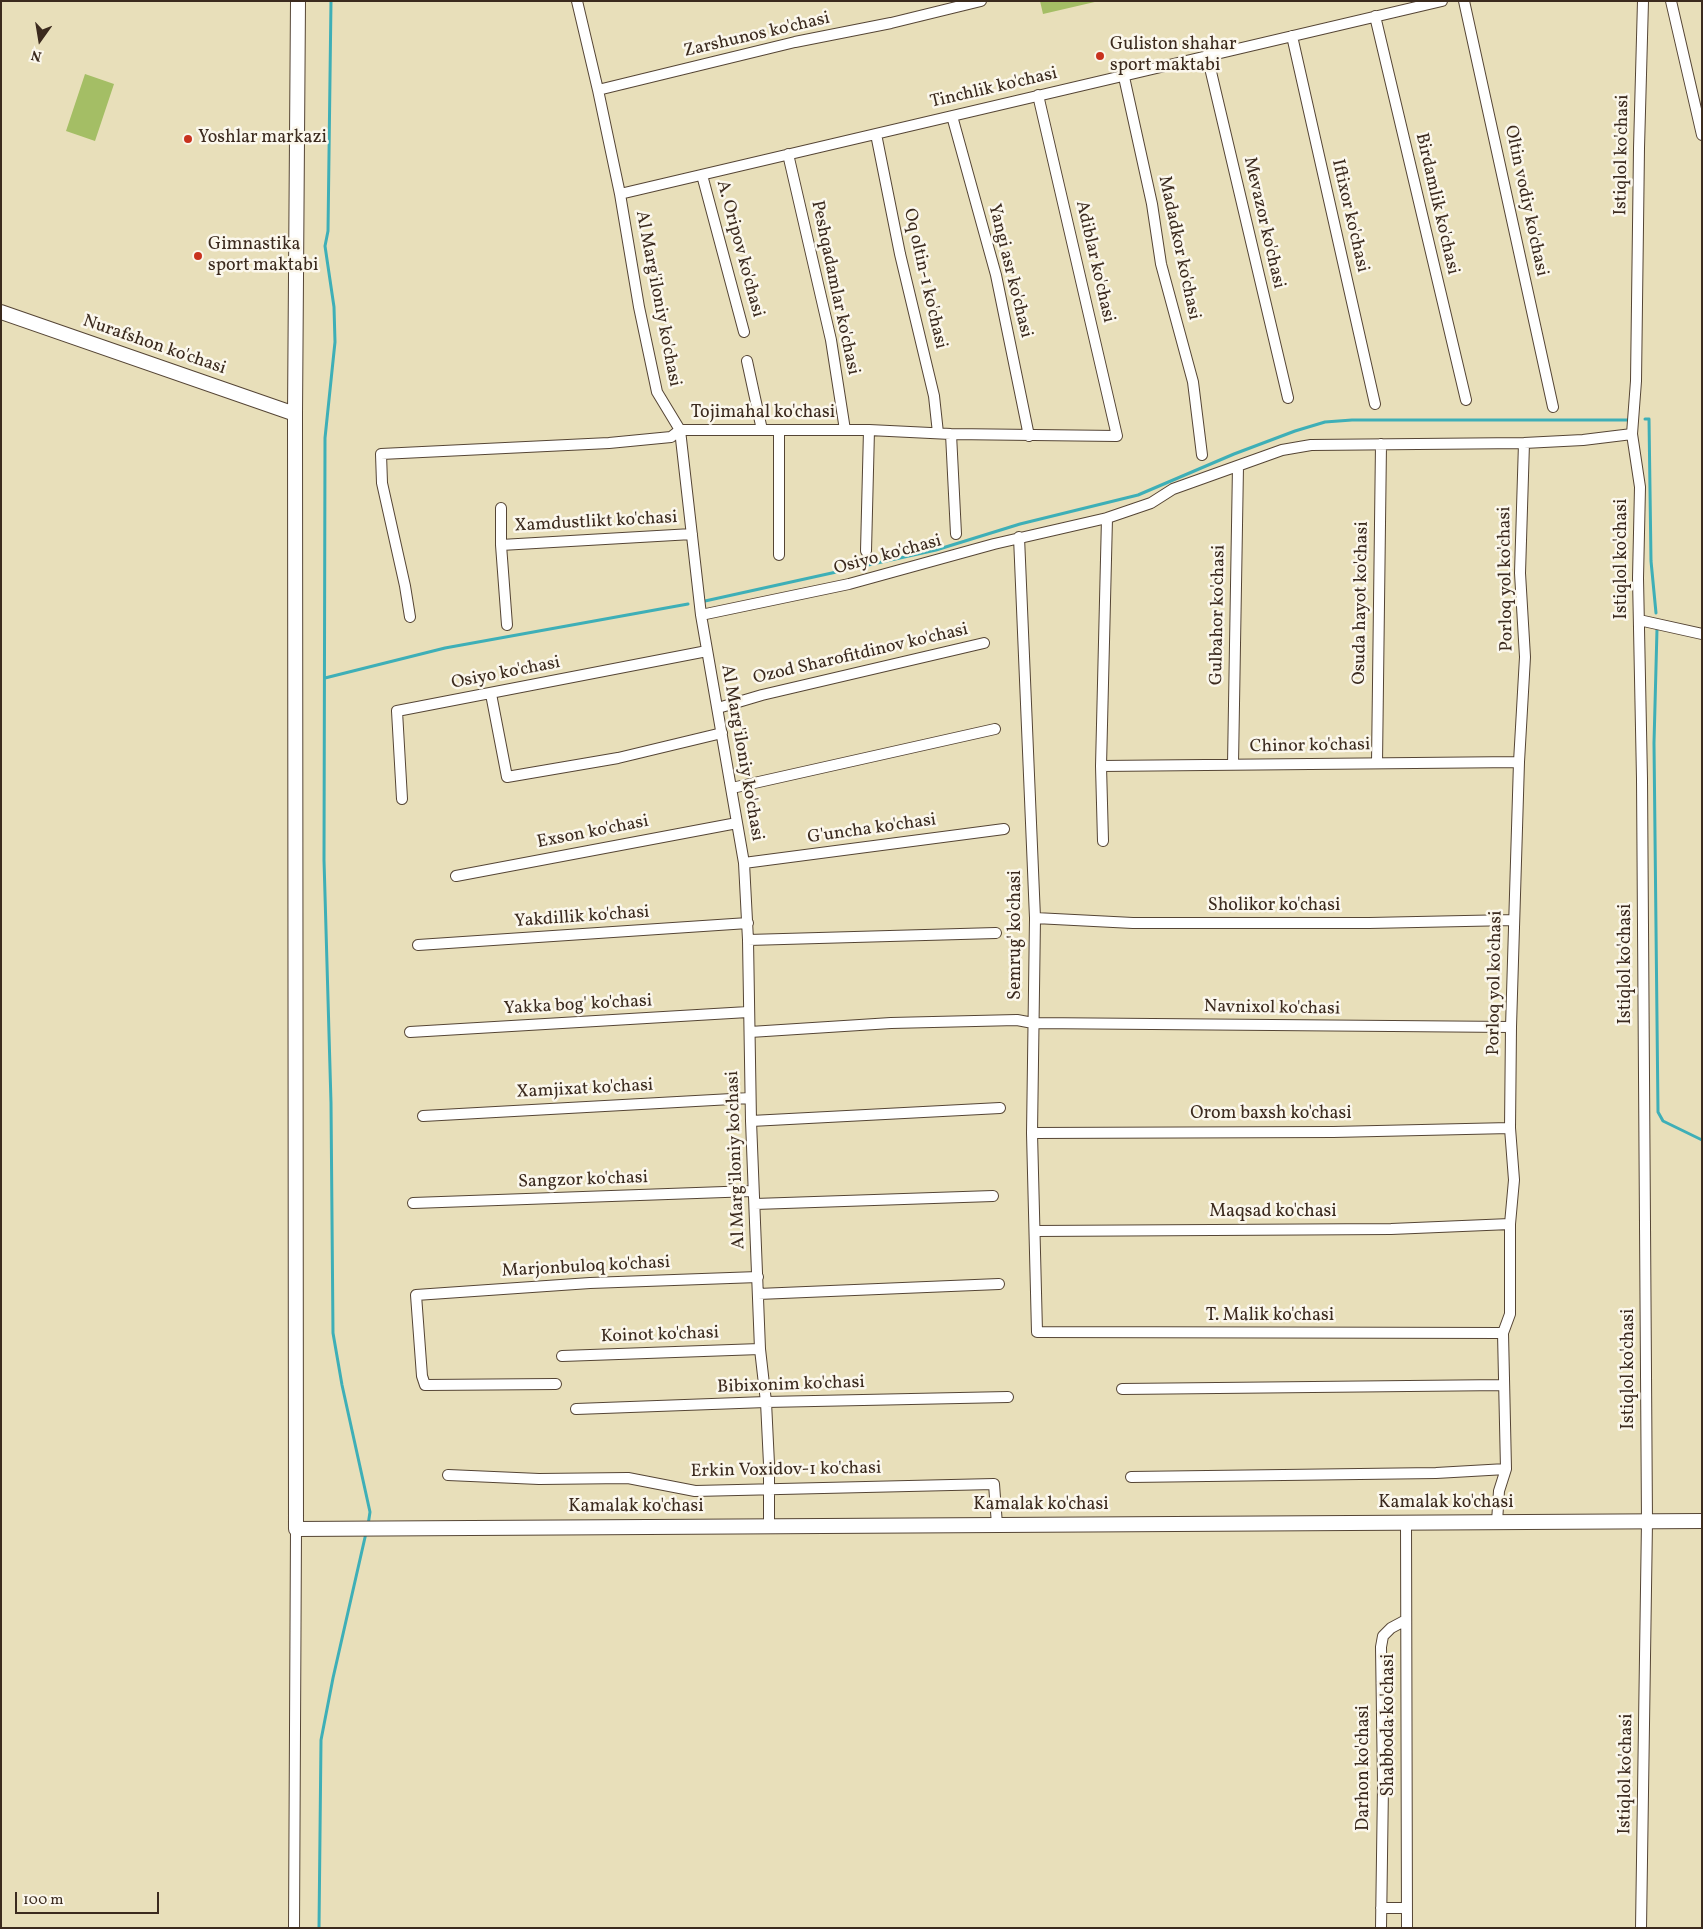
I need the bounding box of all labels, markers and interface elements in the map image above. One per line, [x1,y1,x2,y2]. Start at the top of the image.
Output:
street label: Zarshunos ko'chasi [682,9,832,63]
north arrow [15,15,65,65]
place label: Guliston shahar sport maktabi [1110,35,1237,78]
text: N [29,45,44,66]
marker: Guliston shahar sport maktabi [1094,50,1106,62]
street label: Tinchlik ko'chasi [928,64,1060,114]
street label: Istiqlol ko'chasi [1611,94,1635,216]
street label: Oltin vodiy ko'chasi [1498,123,1552,279]
place label: Yoshlar markazi [198,128,327,150]
street label: Birdamlik ko'chasi [1409,131,1463,277]
marker: Yoshlar markazi [182,133,194,145]
street label: Mevazor ko'chasi [1237,155,1289,291]
street label: Iftixor ko'chasi [1325,157,1373,275]
street label: Madadkor ko'chasi [1152,174,1204,322]
street label: A. Oripov ko'chasi [710,178,768,320]
street label: Peshqadamlar ko'chasi [805,199,863,377]
street label: Adiblar ko'chasi [1069,199,1119,325]
street label: Yangi asr ko'chasi [982,202,1036,340]
street label: Oq oltin-1 ko'chasi [897,207,951,351]
street label: Al Marg'iloniy ko'chasi [629,209,685,389]
place label: Gimnastika sport maktabi [208,235,318,278]
marker: Gimnastika sport maktabi [192,250,204,262]
street label: Nurafshon ko'chasi [80,311,228,381]
street label: Tojimahal ko'chasi [691,403,835,425]
street label: Istiqlol ko'chasi [1612,499,1634,619]
street label: Porloq yol ko'chasi [1495,506,1519,652]
street label: Xamdustlikt ko'chasi [514,508,678,538]
street label: Osuda hayot ko'chasi [1350,521,1374,685]
street label: Osiyo ko'chasi [832,531,944,581]
street label: Gulbahor ko'chasi [1207,545,1231,685]
street label: Ozod Sharofitdinov ko'chasi [751,620,971,690]
street label: Osiyo ko'chasi [450,653,562,695]
street label: Al Marg'iloniy ko'chasi [715,663,767,843]
street label: Chinor ko'chasi [1249,735,1371,759]
street label: G'uncha ko'chasi [806,810,938,850]
street label: Exson ko'chasi [535,812,651,854]
street label: Semrug' ko'chasi [1006,870,1028,1000]
street label: Sholikor ko'chasi [1208,896,1340,918]
street label: Yakdillik ko'chasi [514,903,650,933]
street label: Istiqlol ko'chasi [1616,904,1638,1024]
street label: Porloq yol ko'chasi [1484,910,1508,1056]
street label: Yakka bog' ko'chasi [503,991,653,1021]
street label: Navnixol ko'chasi [1204,997,1340,1021]
street label: Al Marg'iloniy ko'chasi [723,1070,751,1250]
street label: Xamjixat ko'chasi [516,1076,654,1104]
street label: Orom baxsh ko'chasi [1190,1104,1352,1126]
street label: Sangzor ko'chasi [518,1168,648,1194]
street label: Maqsad ko'chasi [1209,1202,1337,1224]
street label: Marjonbuloq ko'chasi [501,1253,671,1283]
street label: T. Malik ko'chasi [1206,1306,1334,1328]
street label: Istiqlol ko'chasi [1619,1309,1641,1429]
street label: Koinot ko'chasi [601,1323,719,1349]
street label: Bibixonim ko'chasi [717,1373,865,1399]
street label: Erkin Voxidov-1 ko'chasi [690,1459,882,1483]
street label: Kamalak ko'chasi [1378,1493,1514,1515]
street label: Kamalak ko'chasi [973,1495,1109,1517]
street label: Kamalak ko'chasi [568,1497,704,1519]
street label: Shabboda ko'chasi [1379,1654,1401,1796]
street label: Darhon ko'chasi [1354,1705,1376,1831]
street label: Istiqlol ko'chasi [1615,1713,1639,1835]
scale bar [18,1882,161,1914]
text: 100 m [23,1890,63,1911]

